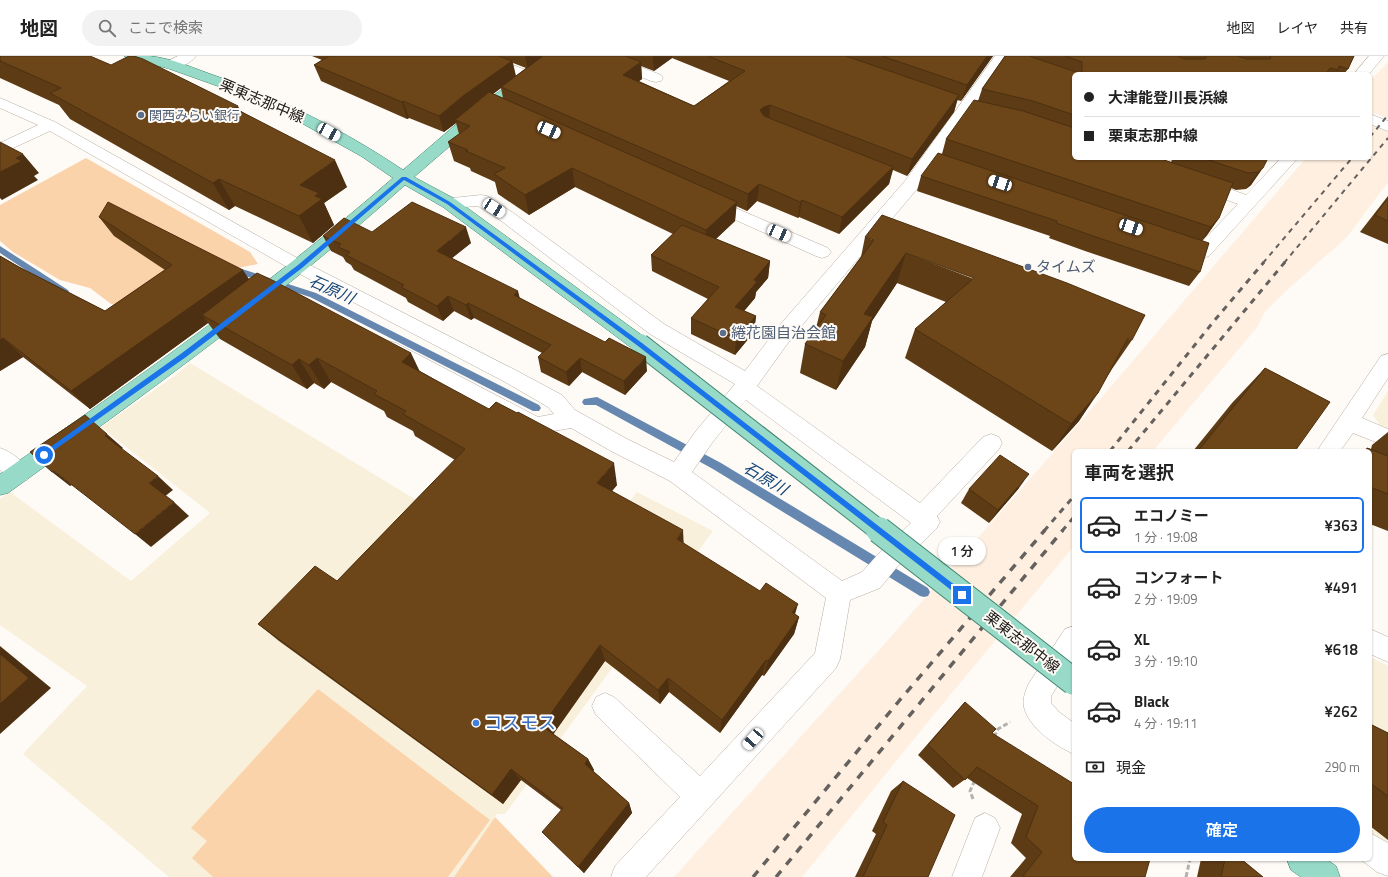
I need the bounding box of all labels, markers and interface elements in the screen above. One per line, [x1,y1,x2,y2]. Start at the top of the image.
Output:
search box [82,10,362,46]
text: 地図 [20,13,58,42]
text: ここで検索 [128,16,203,39]
icon: search [96,17,118,39]
text: 地図 [1226,17,1254,38]
text: レイヤ [1276,17,1318,38]
text: 共有 [1340,17,1368,38]
street label: 栗東志那中線 [216,72,308,129]
text: 大津能登川長浜線 [1108,86,1228,109]
place label: 関西みらい銀行 [149,105,240,125]
marker: 関西みらい銀行 [136,110,146,120]
car [536,120,562,140]
car [316,121,342,143]
text: 栗東志那中線 [1108,124,1198,147]
car [987,174,1013,192]
car [481,196,507,220]
car [1118,217,1144,237]
car [766,223,792,243]
place label: タイムズ [1036,255,1096,278]
marker: タイムズ [1023,262,1033,272]
water label: 石原川 [305,268,361,311]
place label: 綣花園自治会館 [731,321,836,344]
marker: 綣花園自治会館 [718,328,728,338]
route start [35,446,53,464]
water label: 石原川 [739,455,794,502]
text: 車両を選択 [1084,459,1174,486]
text: エコノミー [1134,504,1209,527]
icon: car [1086,507,1122,543]
text: ¥363 [1324,514,1358,537]
text: 1 分 · 19:08 [1134,527,1198,547]
callout: 1 分 [938,537,986,565]
text: 1 分 [950,541,974,561]
text: コンフォート [1134,566,1224,589]
icon: car [1086,569,1122,605]
text: ¥491 [1324,576,1358,599]
route end [953,586,971,604]
text: 2 分 · 19:09 [1134,589,1198,609]
street label: 栗東志那中線 [980,605,1065,678]
text: XL [1134,628,1150,651]
icon: car [1086,631,1122,667]
text: ¥618 [1324,638,1358,661]
text: 3 分 · 19:10 [1134,651,1198,671]
text: Black [1134,690,1169,713]
icon: car [1086,693,1122,729]
text: ¥262 [1324,700,1358,723]
place label: コスモス [484,709,556,736]
text: 4 分 · 19:11 [1134,713,1198,733]
marker: コスモス [471,718,481,728]
car [741,726,765,752]
icon: cash [1084,756,1106,778]
text: 現金 [1116,756,1146,779]
text: 290 m [1324,757,1360,777]
button: 確定 [1084,807,1360,853]

